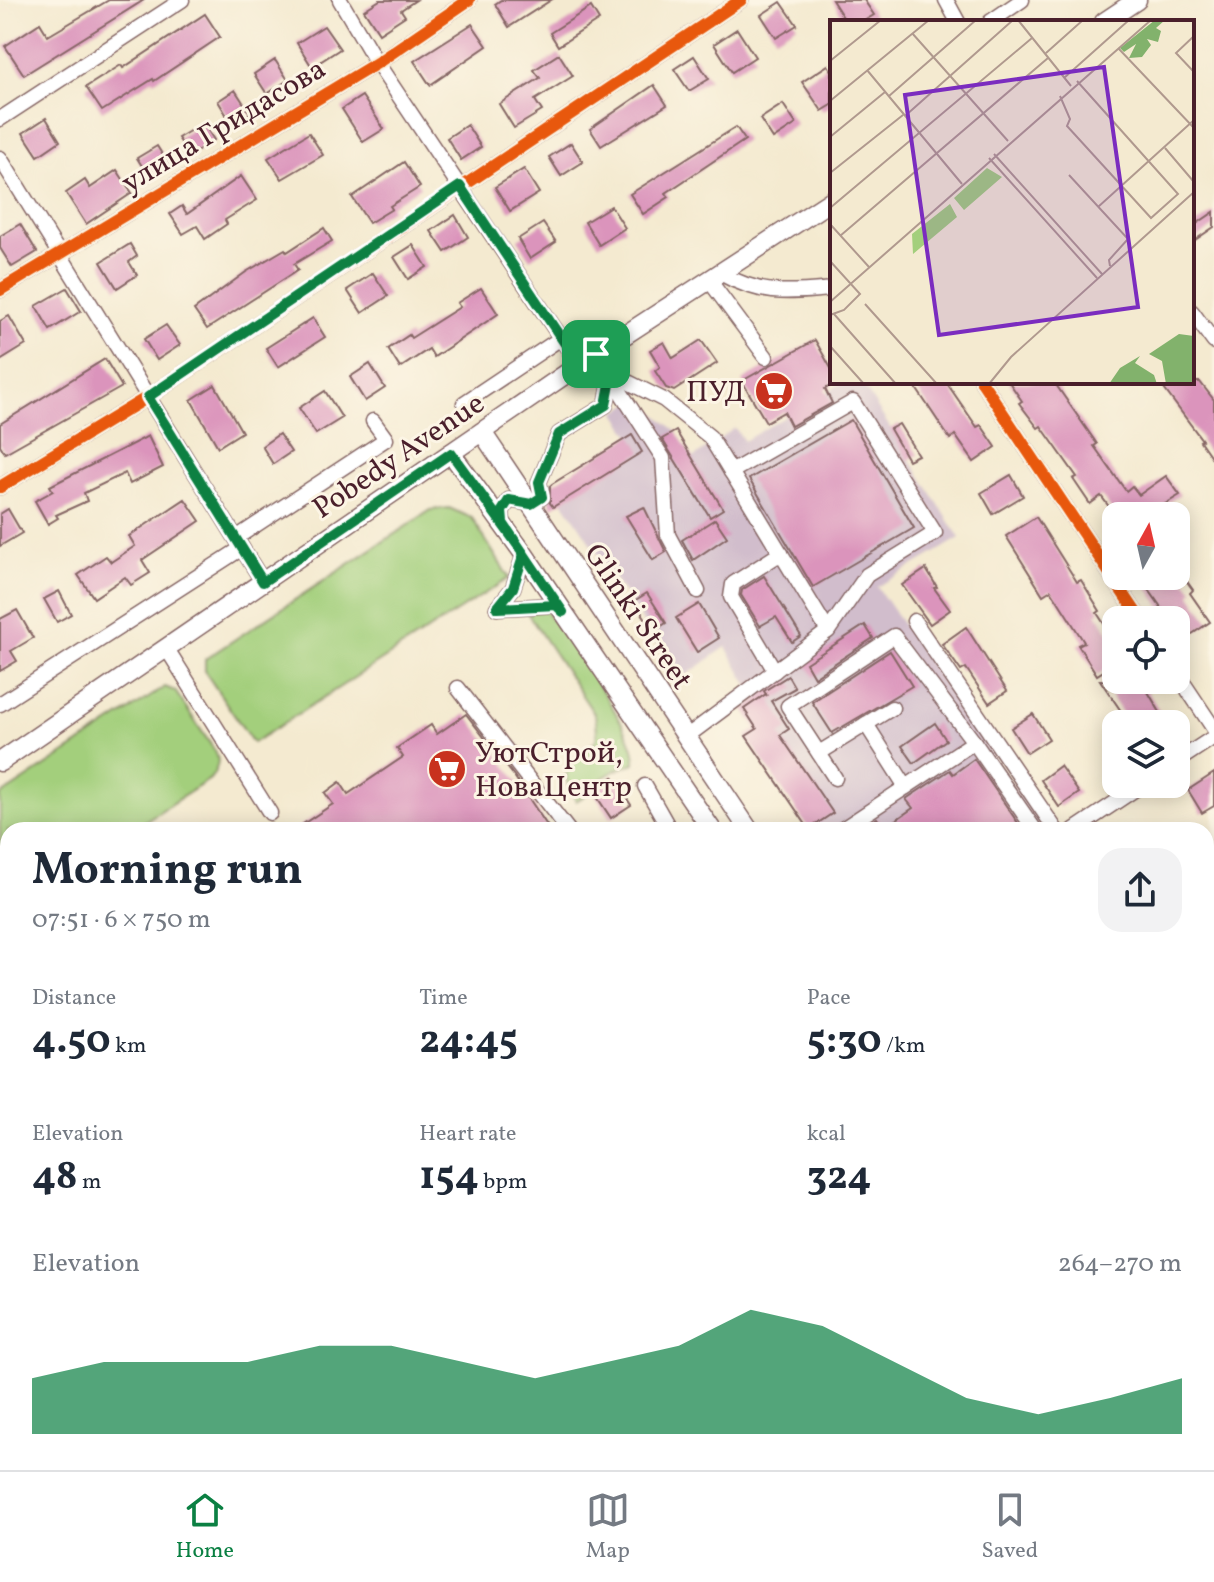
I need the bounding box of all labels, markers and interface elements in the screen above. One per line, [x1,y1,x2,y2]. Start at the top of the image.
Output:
inset map [830,20,1194,384]
street label: улица Гридасова [114,49,334,204]
pin [562,320,630,388]
icon: arrive [574,332,618,376]
supermarket icon: ПУД [753,370,795,412]
place label: ПУД [686,372,746,414]
street label: Pobedy Avenue [305,383,494,530]
north arrow [1102,502,1190,590]
map controls [1102,502,1190,798]
street label: Glinki Street [573,536,702,698]
button: locate [1102,606,1190,694]
button: layers [1102,710,1190,798]
place label: УютСтрой, НоваЦентр [475,733,632,809]
supermarket icon: УютСтрой, НоваЦентр [426,748,468,790]
text: Morning run [32,841,303,902]
button: share [1098,848,1182,932]
text: 07:51 · 6 × 750 m [32,902,211,938]
text: Distance [32,983,116,1014]
text: Time [419,983,468,1014]
text: Pace [807,983,851,1014]
text: 4.50 [32,1014,111,1070]
text: 24:45 [419,1014,518,1070]
text: 5:30 [807,1014,882,1070]
text: km [111,1031,147,1062]
text: /km [882,1031,926,1062]
text: Elevation [32,1119,123,1150]
text: Heart rate [419,1119,516,1150]
text: kcal [807,1119,846,1150]
text: 48 [32,1150,78,1206]
text: 154 [419,1150,479,1206]
text: 324 [807,1150,872,1206]
text: m [78,1167,102,1198]
text: bpm [479,1167,527,1198]
text: Elevation [32,1246,140,1282]
text: 264–270 m [1058,1246,1182,1282]
tab: Home [176,1488,234,1567]
tab: Map [586,1488,630,1567]
tab: Saved [981,1488,1038,1567]

